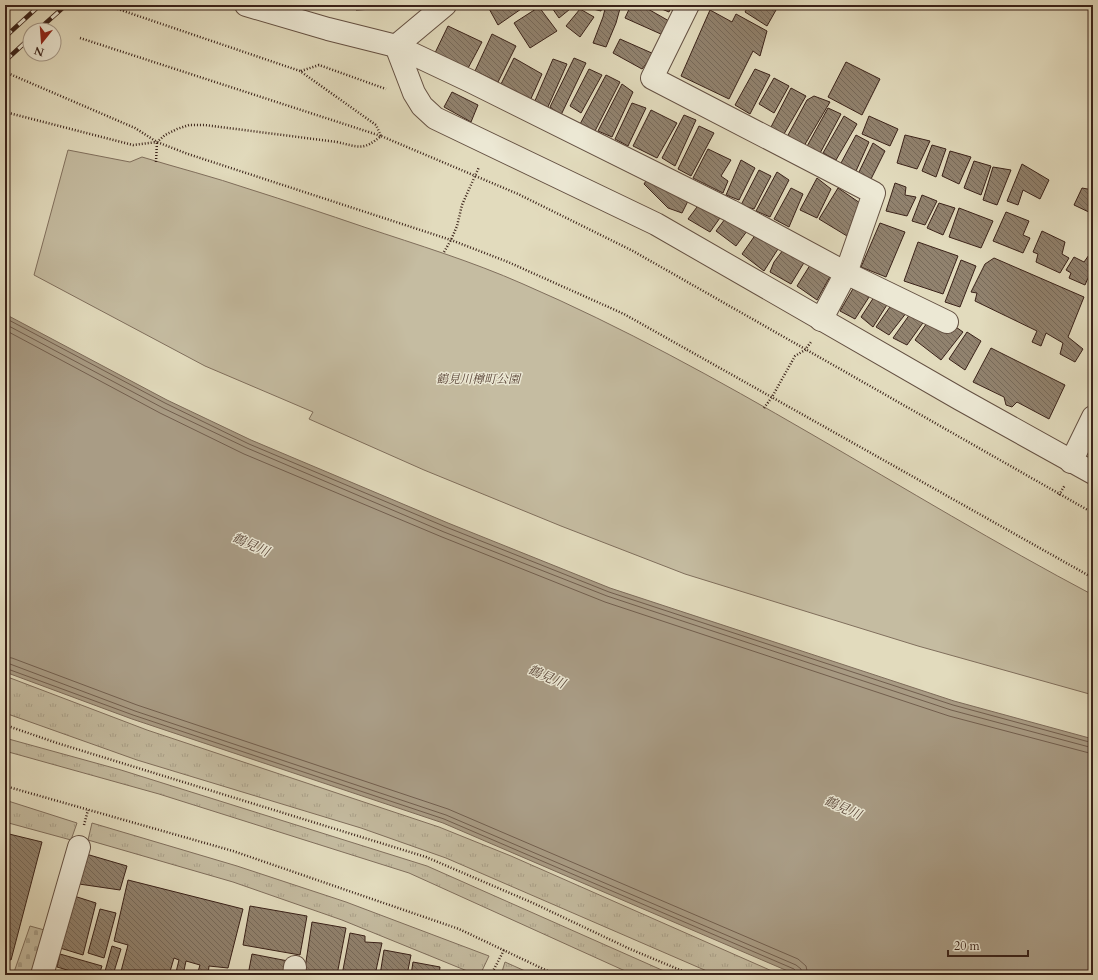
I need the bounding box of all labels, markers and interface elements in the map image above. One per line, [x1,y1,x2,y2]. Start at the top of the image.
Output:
north arrow [22,22,62,62]
text: N [32,42,46,60]
park label: 鶴見川樽町公園 [436,371,522,387]
water label: 鶴見川 [229,529,274,562]
water label: 鶴見川 [525,661,570,694]
water label: 鶴見川 [821,792,866,825]
scale bar [948,932,1028,958]
text: 20 m [954,938,981,954]

